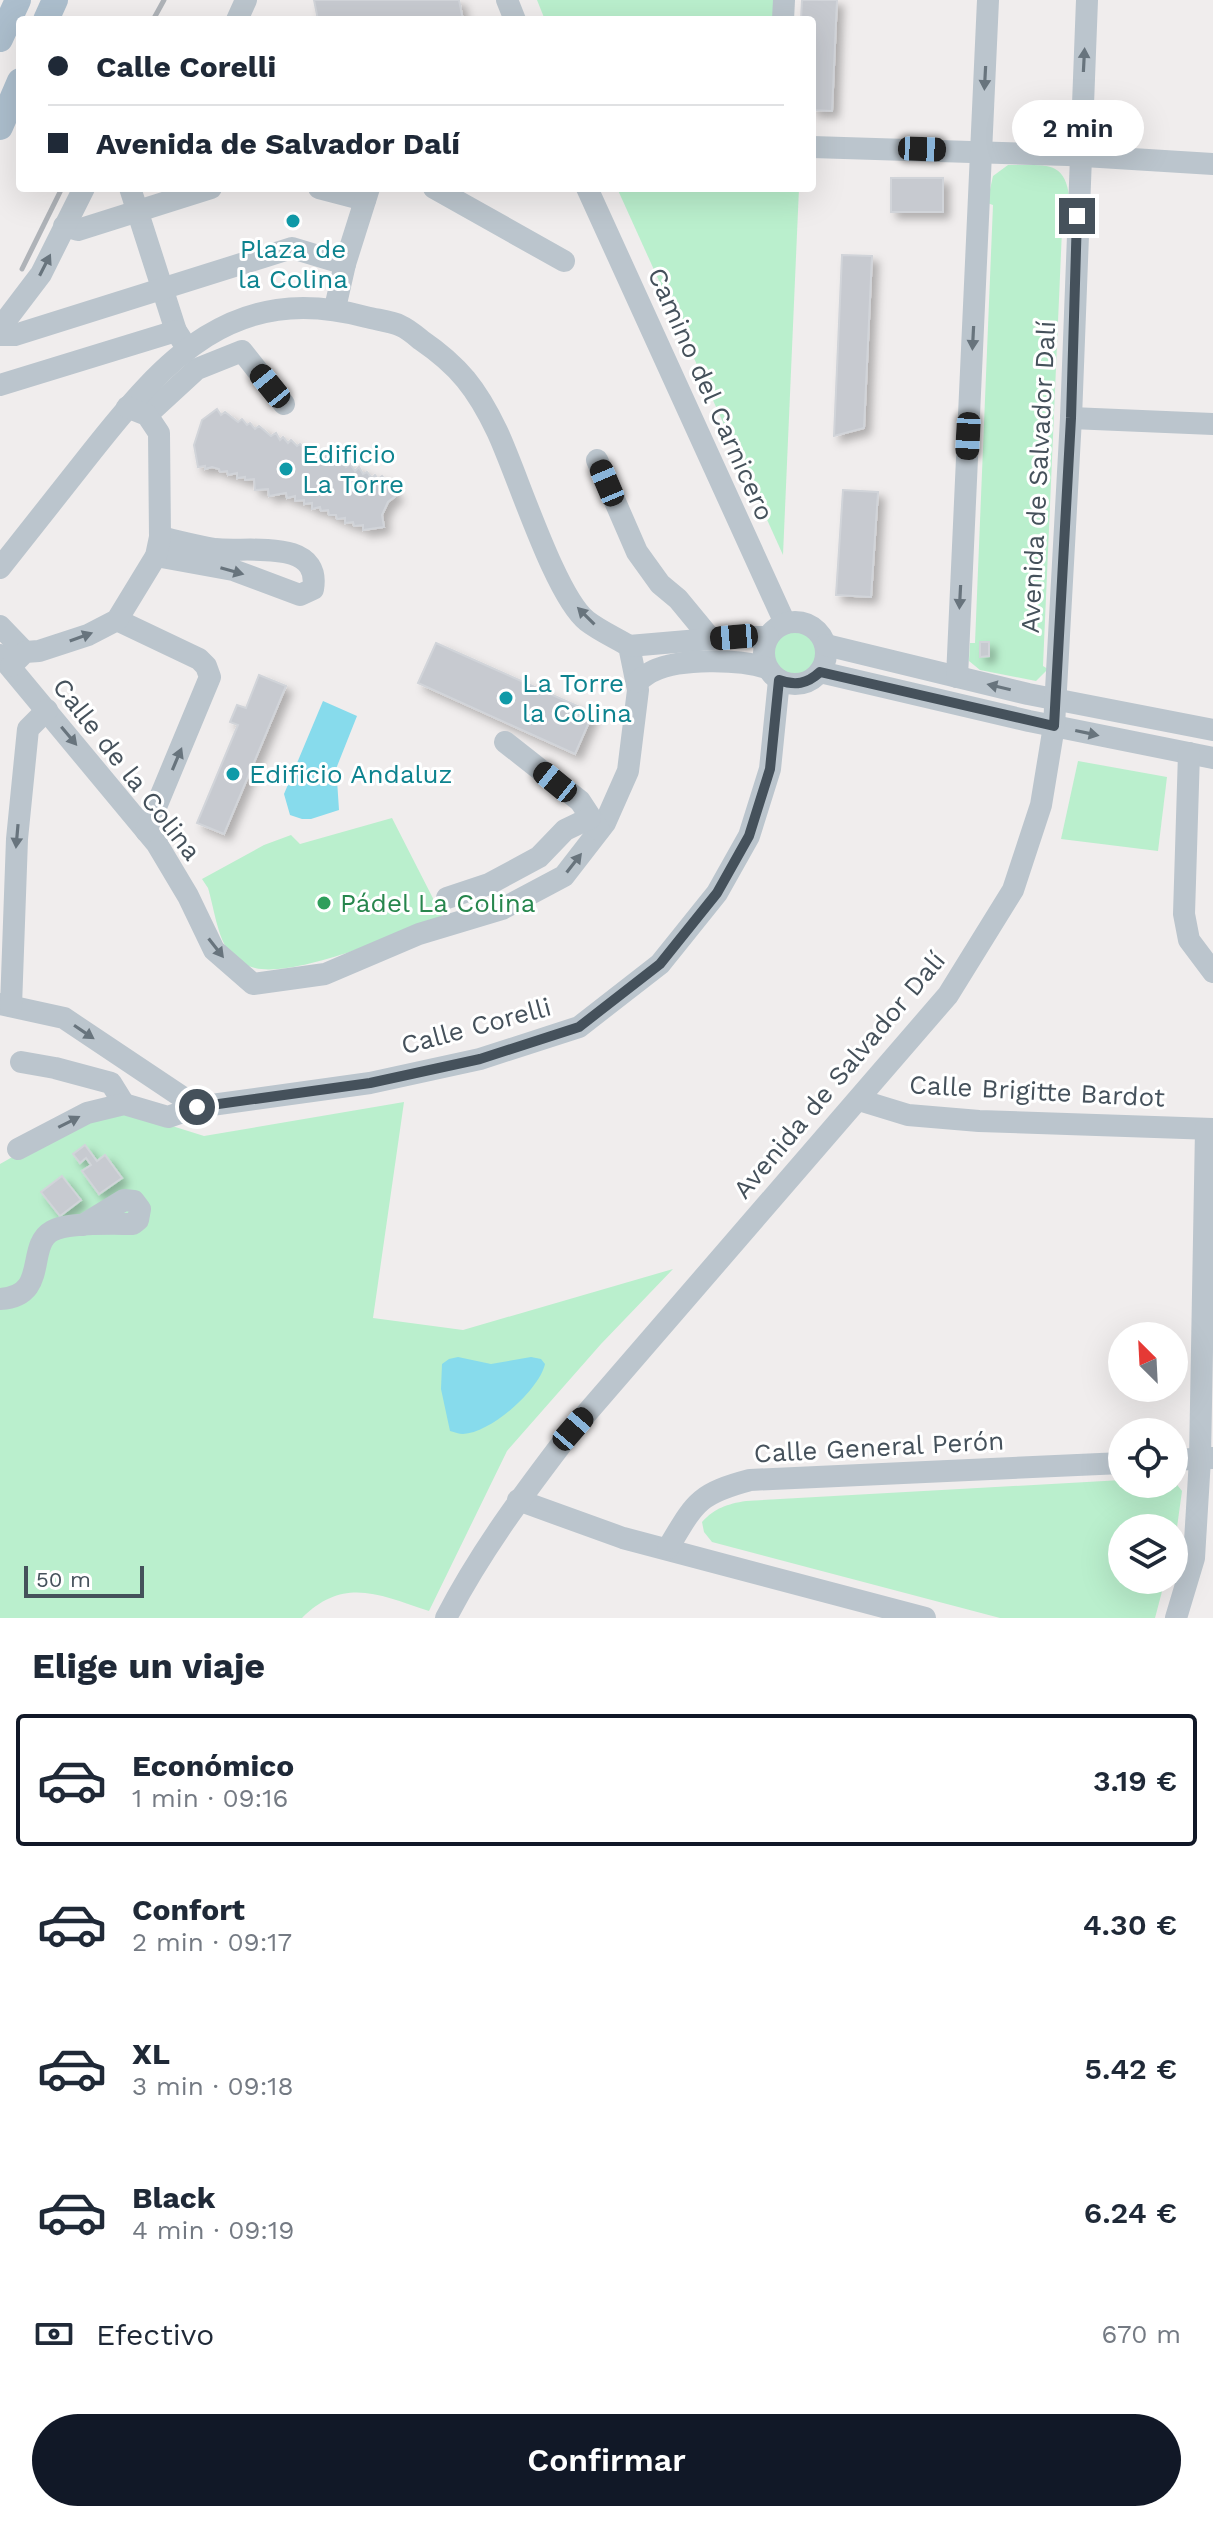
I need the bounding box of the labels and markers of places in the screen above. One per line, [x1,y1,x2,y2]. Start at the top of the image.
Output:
marker: Plaza de la Colina [284,212,302,230]
place label: Plaza de la Colina [238,234,348,294]
place label: Edificio La Torre [302,439,404,499]
marker: Edificio La Torre [277,460,295,478]
place label: La Torre la Colina [522,668,632,728]
marker: La Torre la Colina [497,689,515,707]
place label: Edificio Andaluz [249,759,453,789]
marker: Edificio Andaluz [224,765,242,783]
place label: Pádel La Colina [340,888,536,918]
marker: Pádel La Colina [315,894,333,912]

